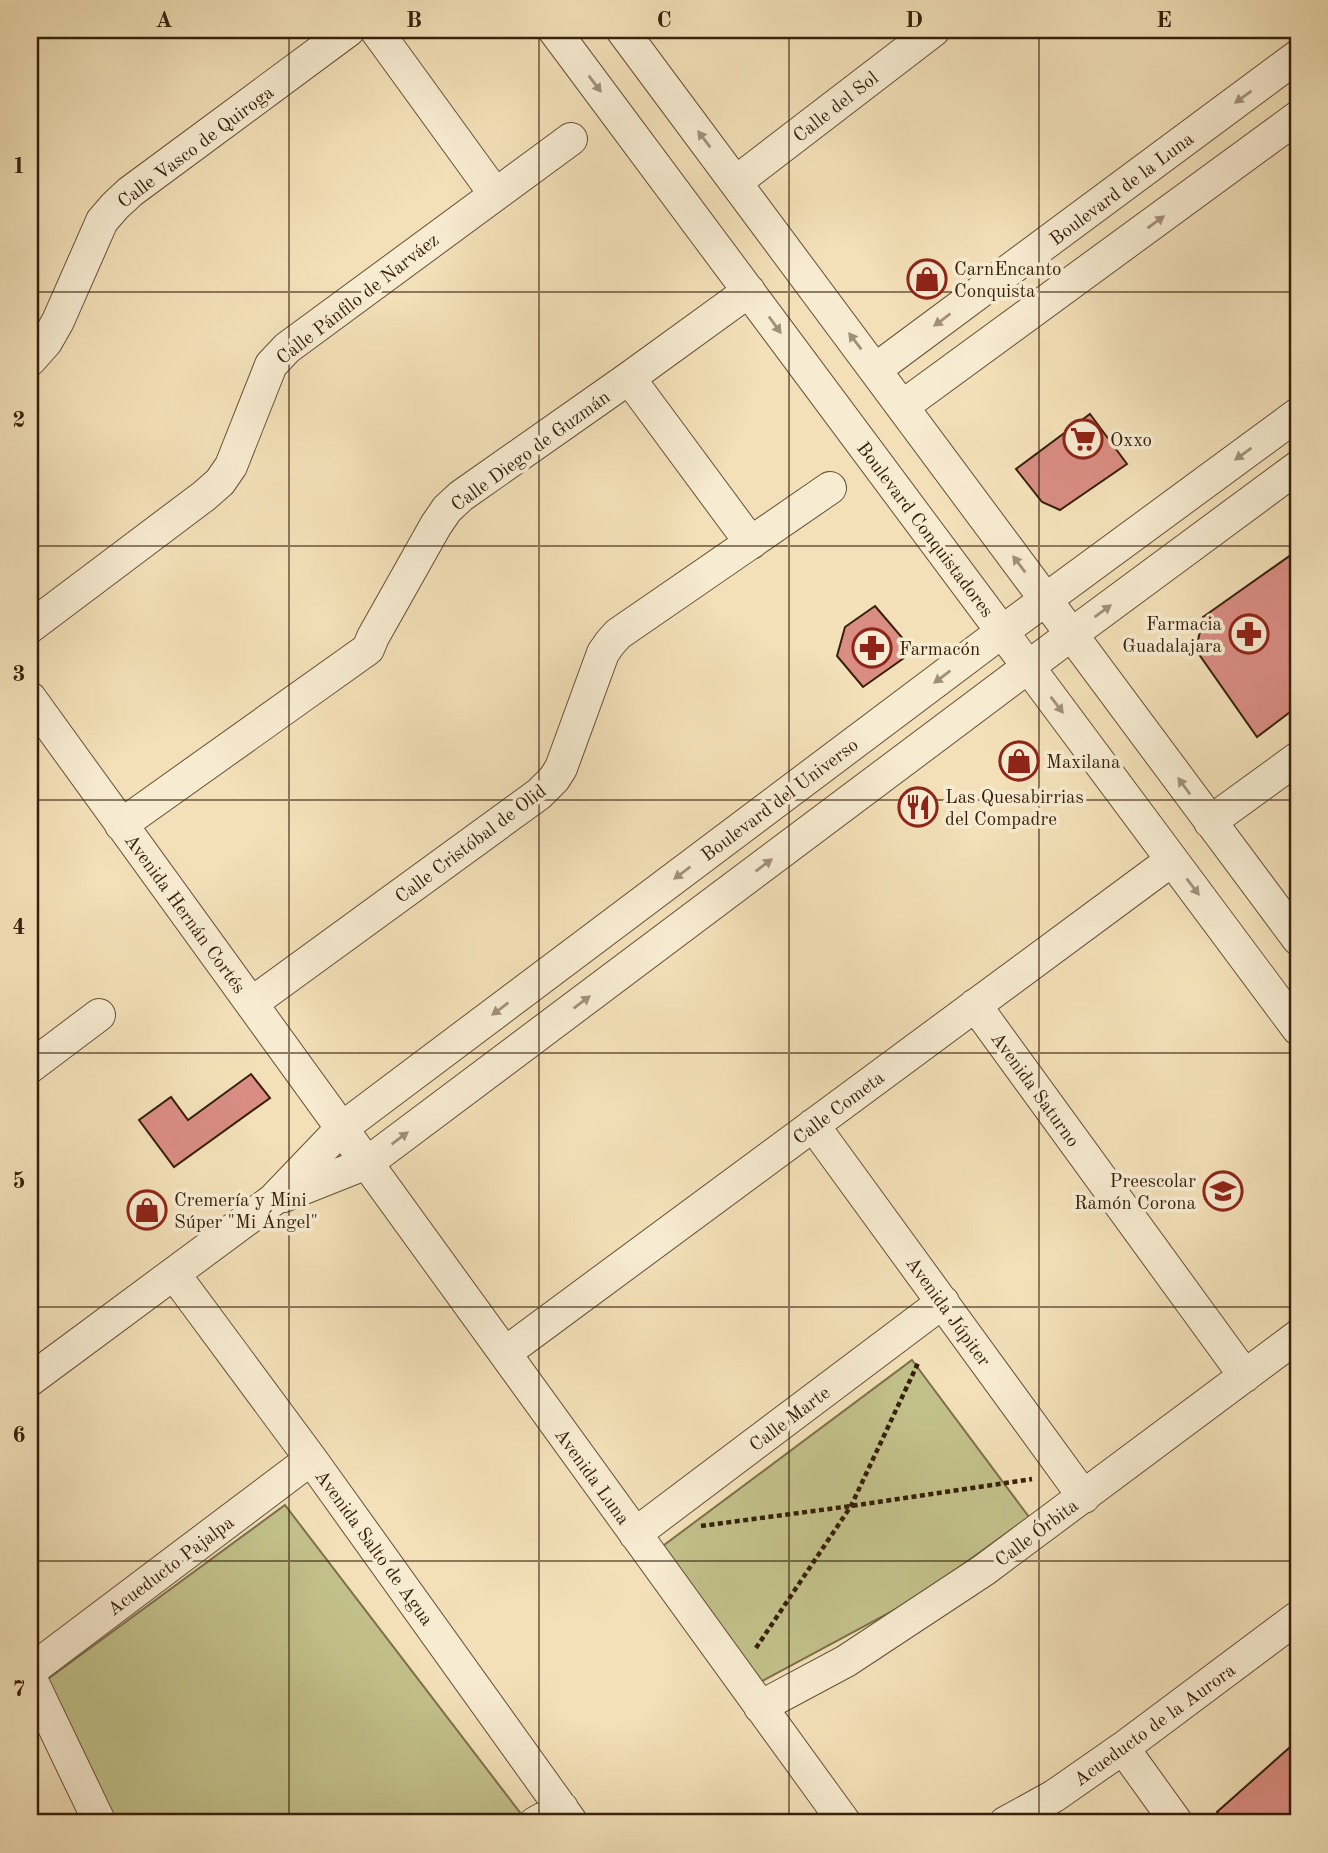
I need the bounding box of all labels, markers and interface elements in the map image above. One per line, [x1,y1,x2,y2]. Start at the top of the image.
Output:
text: A [155,9,173,32]
text: B [406,9,422,32]
text: C [656,9,672,32]
text: D [905,9,923,32]
text: E [1156,9,1172,32]
street label: Calle del Sol [791,69,883,147]
one-way arrow [587,75,602,93]
street label: Calle Vasco de Quiroga [115,83,278,213]
one-way arrow [1234,90,1253,104]
street label: Boulevard de la Luna [1047,129,1198,250]
one-way arrow [697,131,712,149]
text: 1 [12,155,26,178]
one-way arrow [1147,215,1165,229]
street label: Calle Pánfilo de Narváez [274,231,443,369]
shop icon: CarnEncanto Conquista [906,258,948,300]
place label: CarnEncanto Conquista [954,261,1062,302]
one-way arrow [933,313,952,327]
one-way arrow [768,316,782,335]
one-way arrow [848,332,862,351]
street label: Calle Diego de Guzmán [449,388,614,516]
text: 2 [12,409,26,432]
supermarket icon: Oxxo [1062,418,1104,460]
place label: Oxxo [1110,432,1152,451]
street label: Boulevard Conquistadores [852,439,996,622]
one-way arrow [1234,447,1252,461]
one-way arrow [1013,555,1027,573]
one-way arrow [1093,604,1112,618]
pharmacy icon: Farmacia Guadalajara [1228,613,1270,655]
place label: Farmacia Guadalajara [1122,616,1223,657]
pharmacy icon: Farmacón [851,627,893,669]
place label: Farmacón [899,641,980,660]
text: 3 [12,663,26,686]
one-way arrow [933,669,951,683]
one-way arrow [1050,695,1064,714]
street label: Boulevard del Universo [698,736,863,866]
shop icon: Maxilana [998,740,1040,782]
place label: Maxilana [1046,754,1121,773]
one-way arrow [1177,777,1191,795]
street label: Calle Cristóbal de Olid [393,782,551,908]
restaurant icon: Las Quesabirrias del Compadre [897,786,939,828]
place label: Las Quesabirrias del Compadre [945,789,1084,830]
street label: Avenida Hernán Cortés [120,831,248,998]
one-way arrow [754,858,773,872]
one-way arrow [673,865,691,879]
one-way arrow [1185,878,1200,896]
text: 4 [12,916,26,939]
one-way arrow [572,994,590,1009]
one-way arrow [491,1002,509,1016]
street label: Avenida Saturno [986,1030,1082,1151]
street label: Calle Cometa [790,1068,889,1149]
one-way arrow [390,1131,408,1146]
text: 5 [12,1170,26,1193]
school or university icon: Preescolar Ramón Corona [1202,1170,1244,1212]
place label: Preescolar Ramón Corona [1074,1173,1197,1214]
shop icon: Cremería y Mini Súper "Mi Ángel" [126,1189,168,1231]
place label: Cremería y Mini Súper "Mi Ángel" [174,1192,318,1233]
street label: Avenida Júpiter [901,1254,993,1371]
street label: Calle Marte [747,1384,834,1456]
text: 6 [12,1424,26,1447]
street label: Avenida Luna [550,1426,632,1530]
street label: Avenida Salto de Agua [310,1467,436,1630]
street label: Calle Órbita [989,1492,1083,1571]
street label: Acueducto Pajalpa [105,1513,239,1621]
street label: Acueducto de la Aurora [1071,1661,1240,1791]
text: 7 [12,1678,26,1701]

